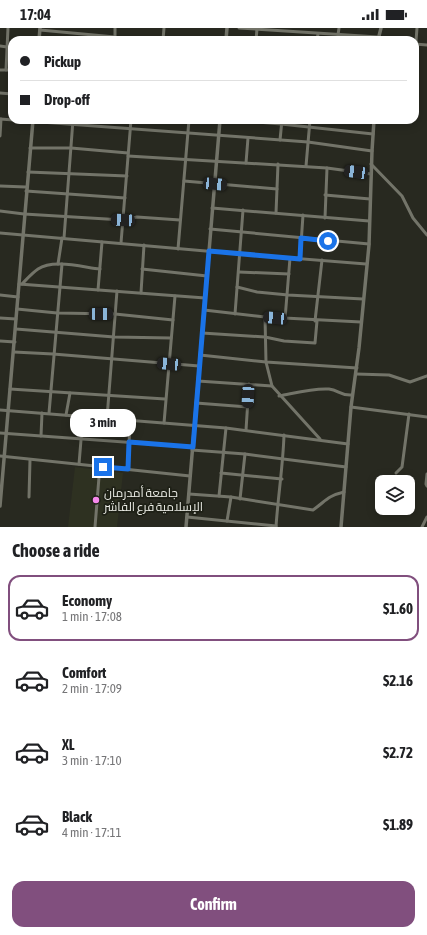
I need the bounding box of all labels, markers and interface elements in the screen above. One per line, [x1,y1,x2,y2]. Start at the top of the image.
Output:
text: 17:04 [20,6,51,23]
text: Pickup [44,53,81,70]
text: Drop-off [44,91,90,108]
car [343,164,369,180]
car [203,177,227,191]
car [111,213,135,227]
route start [319,232,337,250]
car [89,308,113,320]
car [263,311,287,325]
car [157,357,181,371]
car [241,384,255,408]
callout: 3 min [70,409,136,437]
text: 3 min [90,415,116,430]
route end [94,458,112,476]
map controls [375,475,415,515]
button: layers [375,475,415,515]
place label: جامعة أمدرمان الإسلامية فرع الفاشر [103,485,203,515]
marker: جامعة أمدرمان الإسلامية فرع الفاشر [91,495,101,505]
text: Choose a ride [12,540,100,561]
icon: car [14,590,50,626]
text: Economy [62,592,112,609]
text: $1.60 [383,600,413,617]
text: 1 min · 17:08 [62,609,122,624]
icon: car [14,662,50,698]
text: Comfort [62,664,106,681]
text: $2.16 [383,672,413,689]
text: 2 min · 17:09 [62,681,122,696]
icon: car [14,734,50,770]
text: XL [62,736,75,753]
text: $2.72 [383,744,413,761]
text: 3 min · 17:10 [62,753,122,768]
icon: car [14,806,50,842]
text: Black [62,808,92,825]
text: $1.89 [383,816,413,833]
text: 4 min · 17:11 [62,825,122,840]
button: Confirm [12,881,415,927]

